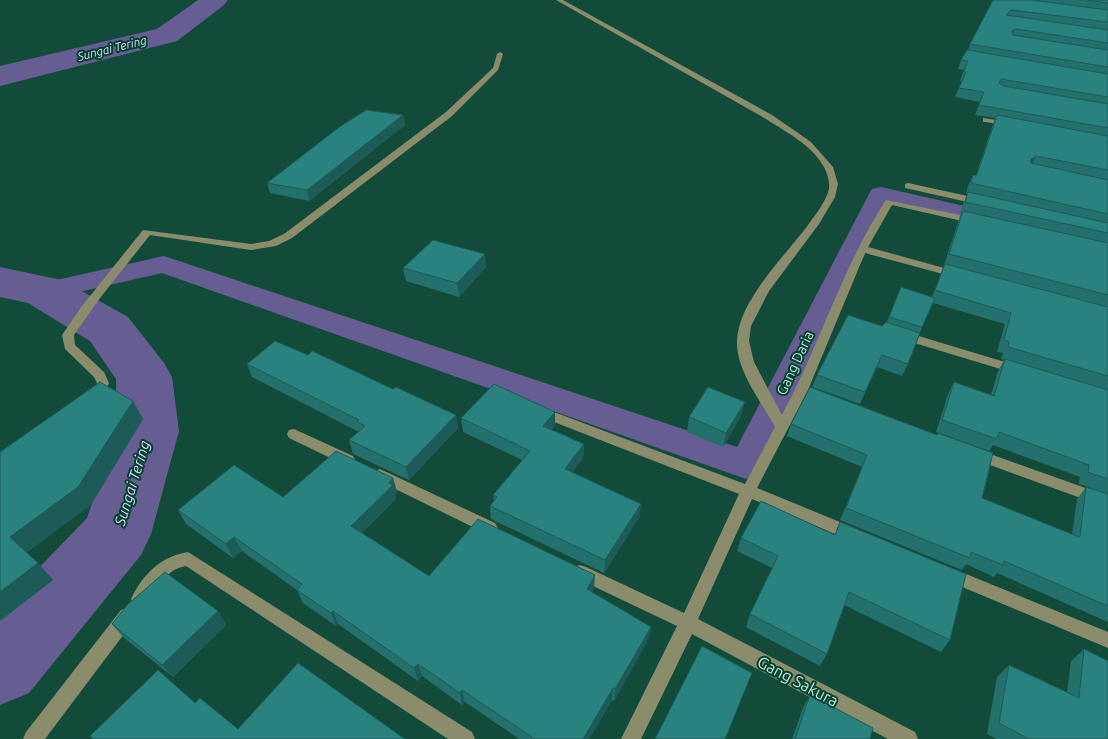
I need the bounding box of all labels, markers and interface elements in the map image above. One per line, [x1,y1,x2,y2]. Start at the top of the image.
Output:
water label: Sungai Tering [75,33,148,63]
street label: Gang Daria [773,328,817,398]
water label: Sungai Tering [111,438,153,529]
street label: Gang Sakura [755,652,841,710]

